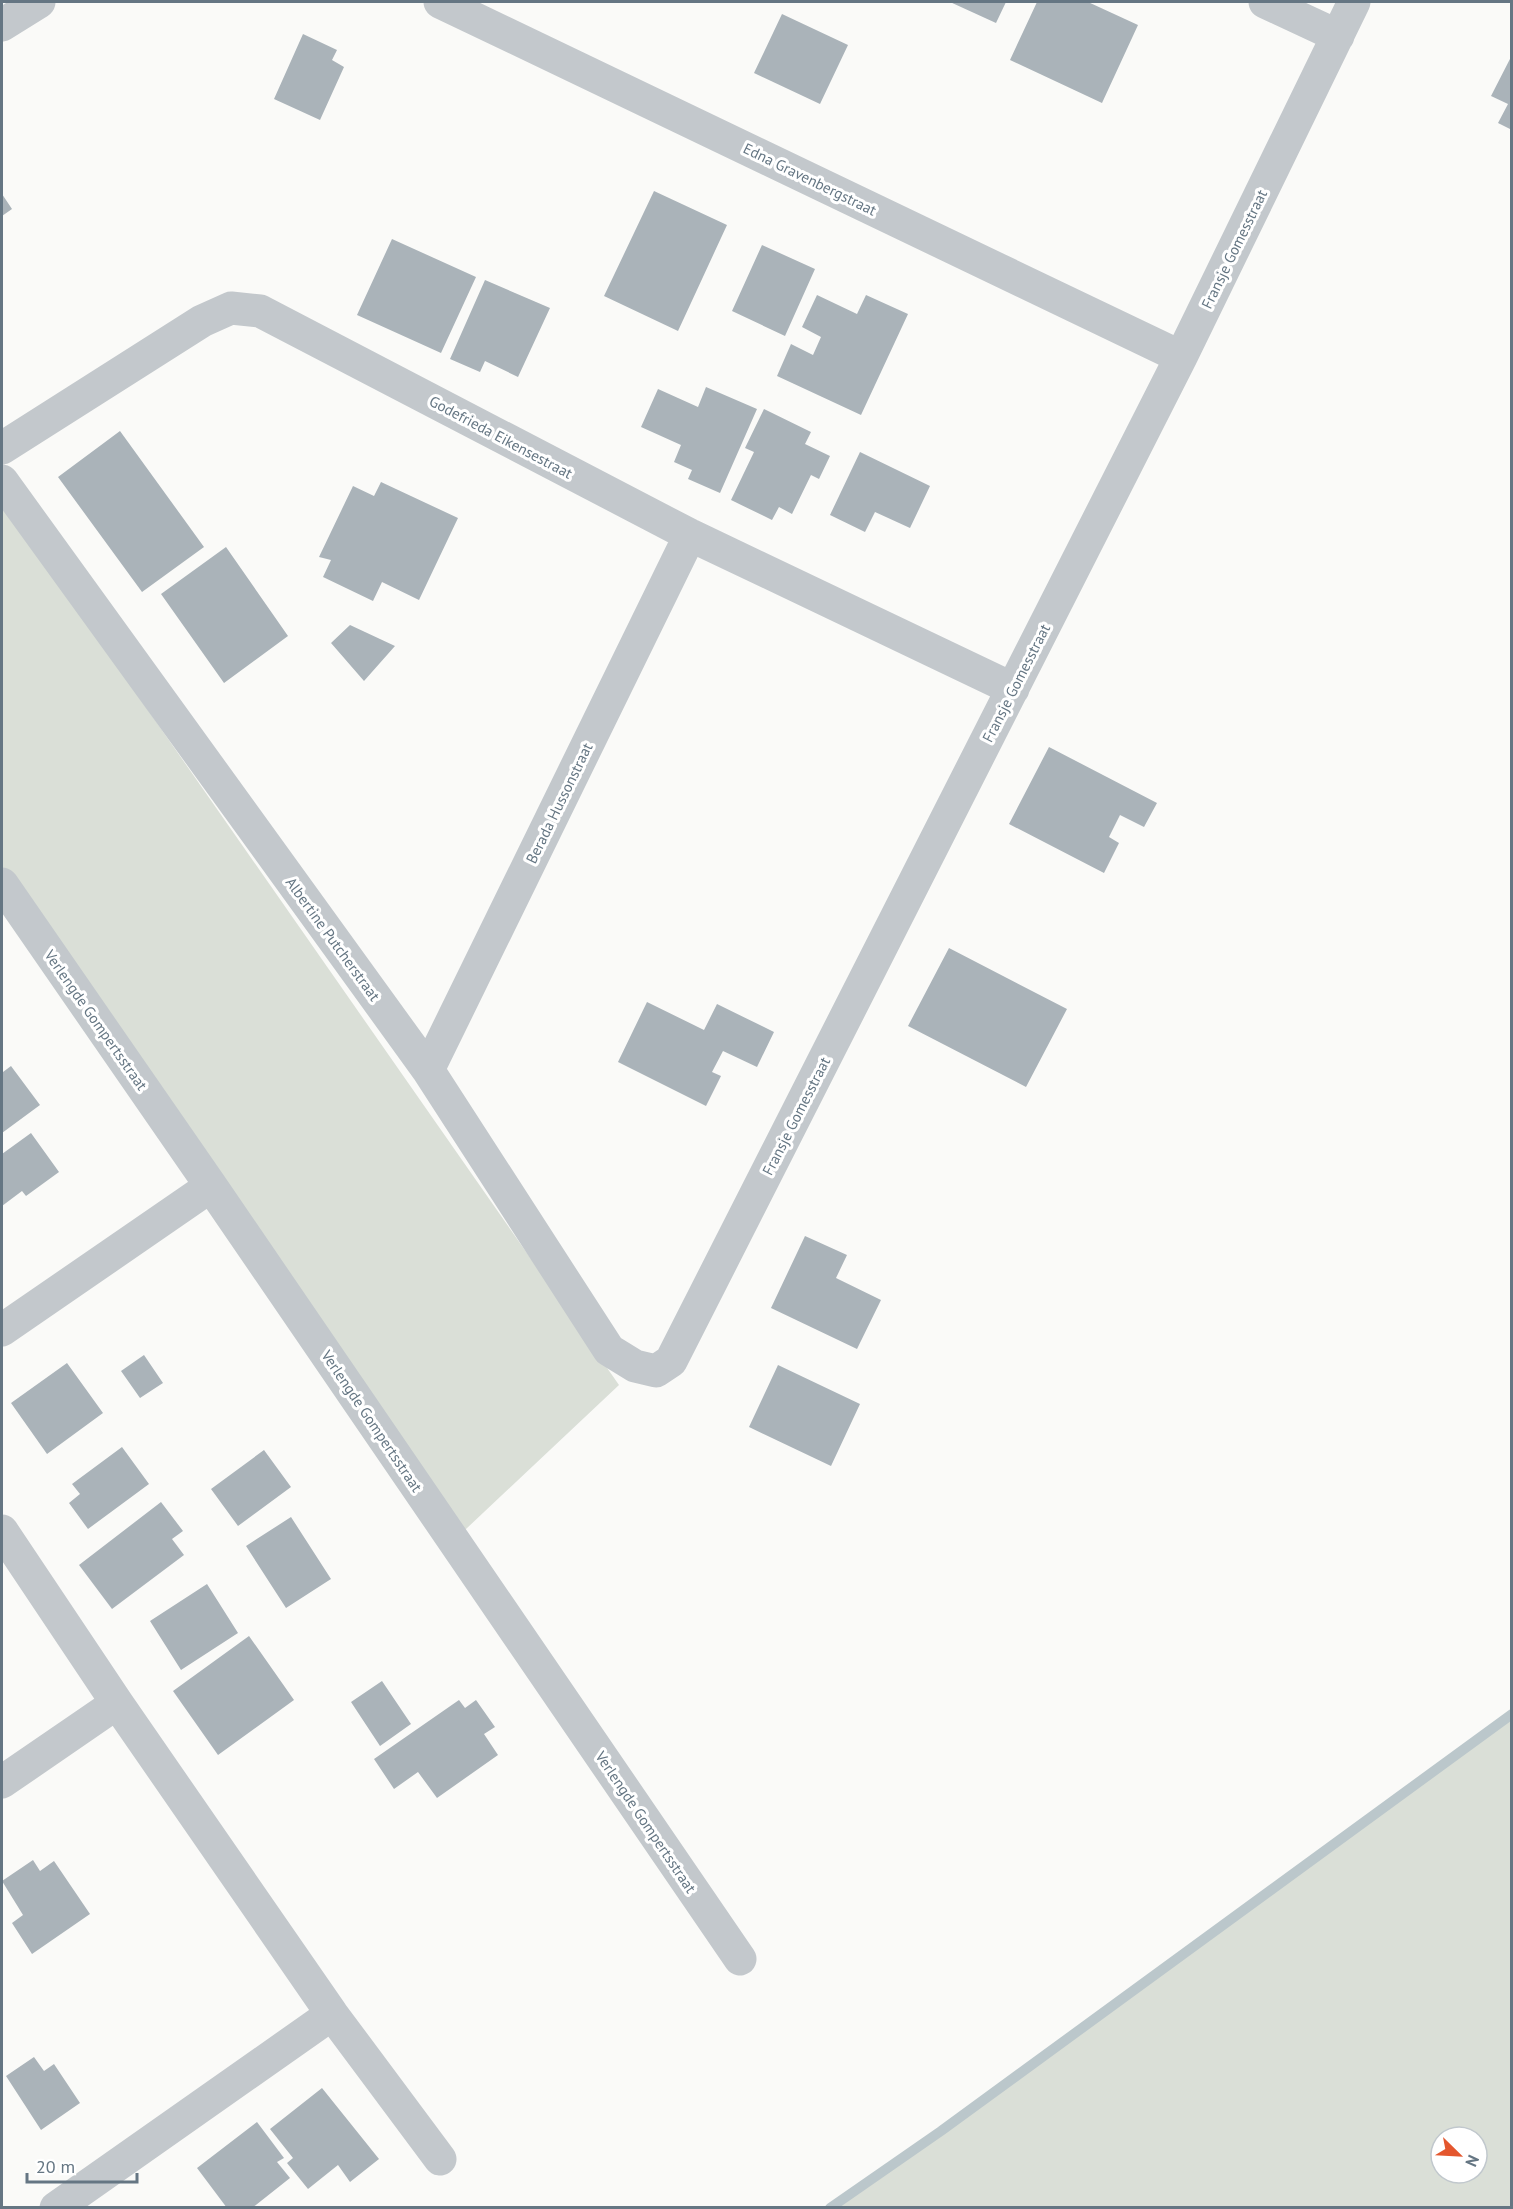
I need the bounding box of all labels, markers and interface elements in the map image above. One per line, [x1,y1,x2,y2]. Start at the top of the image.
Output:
street label: Edna Gravenbergstraat [740,139,880,219]
street label: Fransje Gomesstraat [1197,186,1271,312]
street label: Godefrieda Eikensestraat [426,391,576,483]
street label: Fransje Gomesstraat [978,621,1054,745]
street label: Berada Hussonstraat [522,740,596,866]
street label: Albertine Putcherstraat [282,873,384,1005]
street label: Verlengde Gompertsstraat [40,945,152,1094]
street label: Fransje Gomesstraat [758,1054,834,1178]
street label: Verlengde Gompertsstraat [317,1346,427,1495]
street label: Verlengde Gompertsstraat [591,1747,701,1896]
north arrow [1429,2125,1489,2185]
scale bar [27,2146,136,2184]
text: N [1461,2152,1484,2170]
text: 20 m [36,2155,75,2178]

